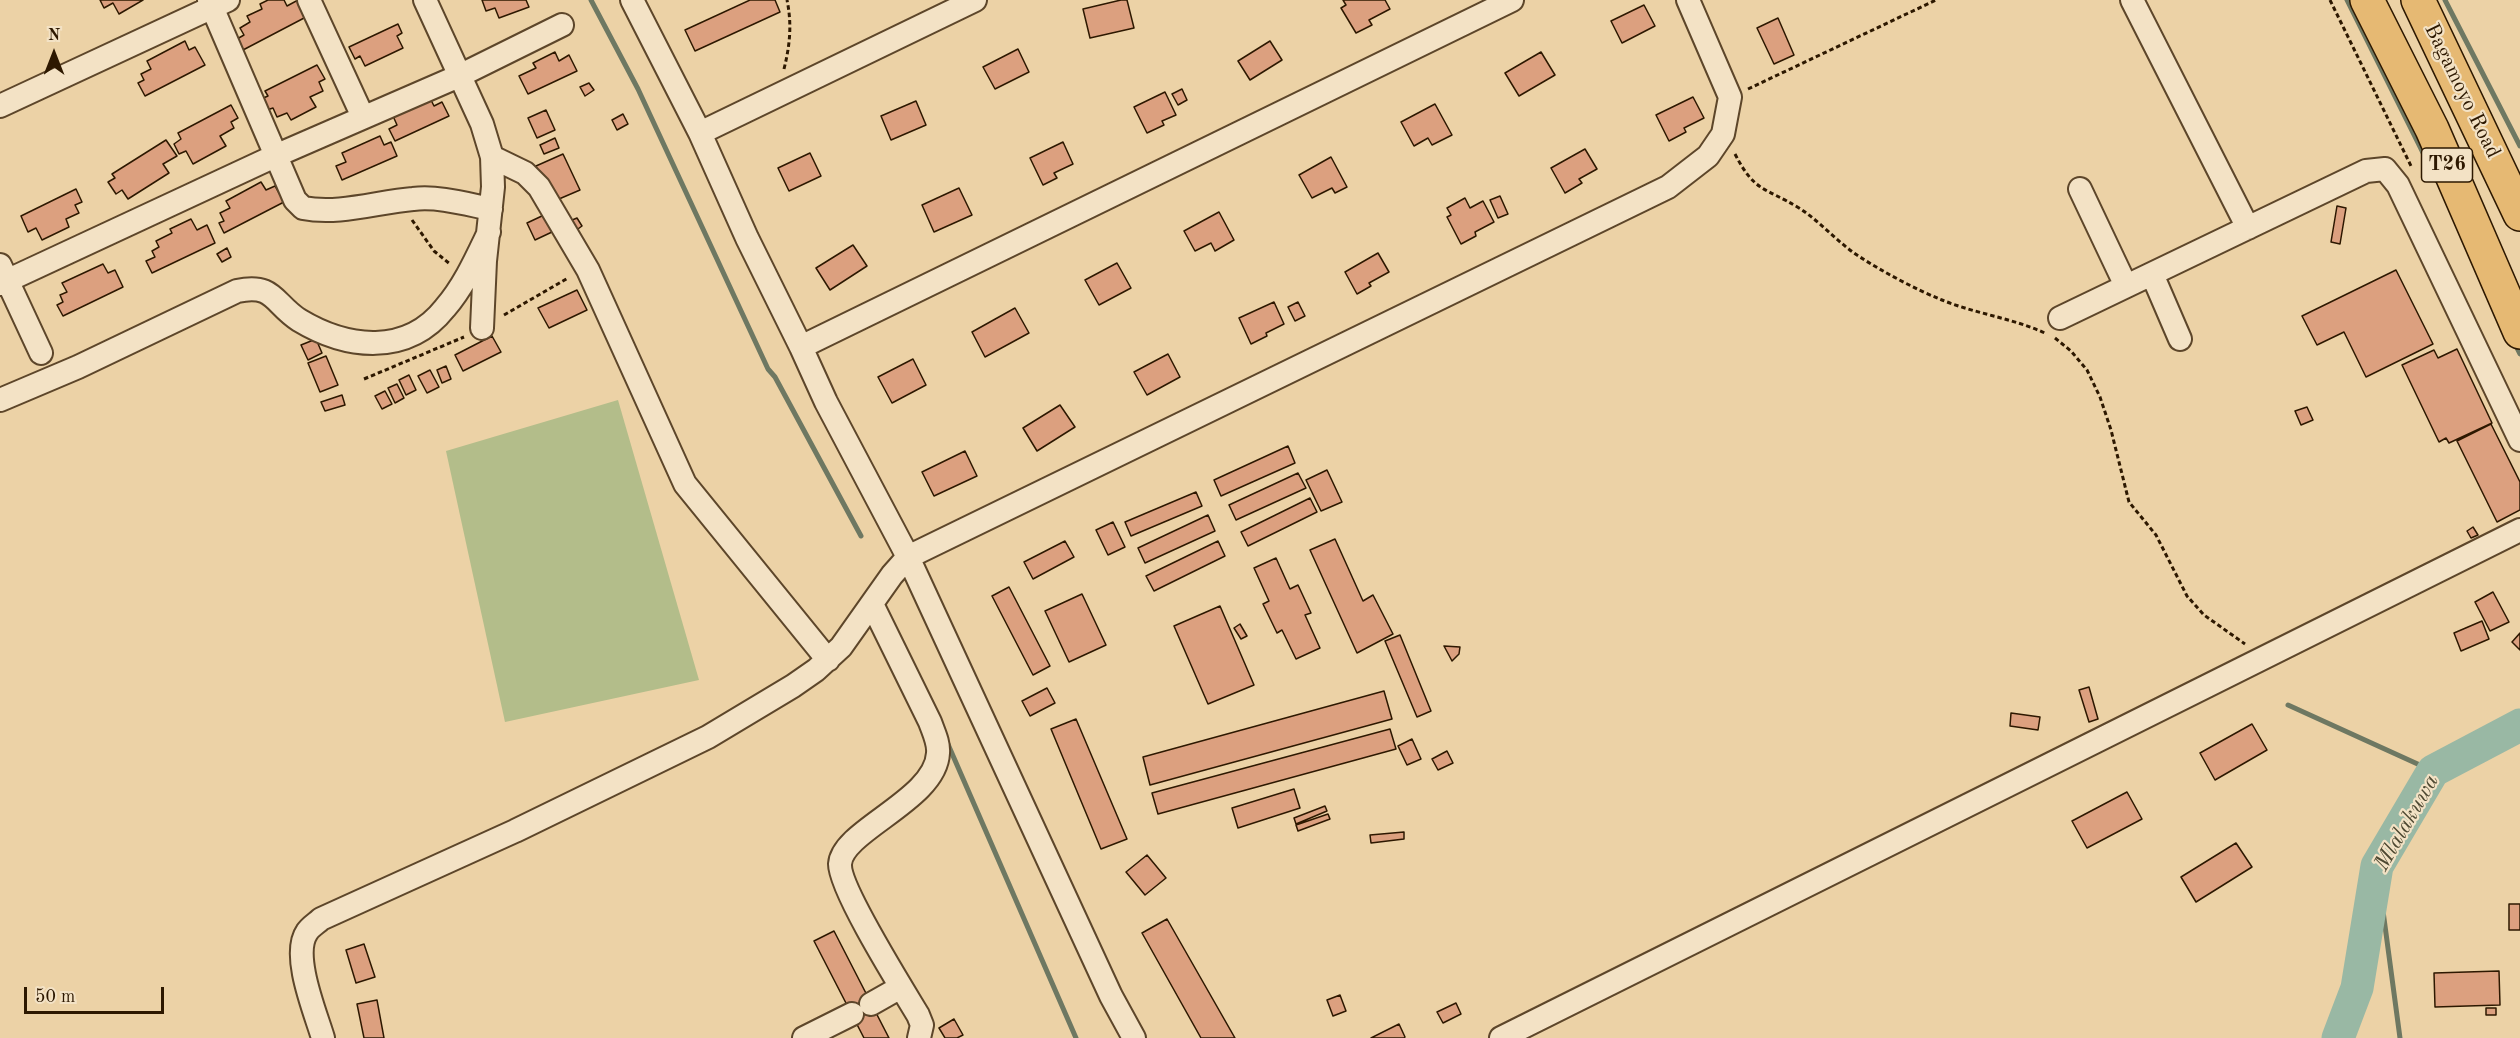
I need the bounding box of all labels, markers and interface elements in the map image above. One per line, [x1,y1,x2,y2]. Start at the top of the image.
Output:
street label: Bagamoyo Road [2418,19,2506,163]
north arrow [24,24,84,84]
text: N [48,28,60,44]
road number: T26 [2422,148,2472,182]
water label: Mlalakuwa [2369,770,2445,876]
scale bar [27,975,166,1013]
text: 50 m [35,988,75,1006]

